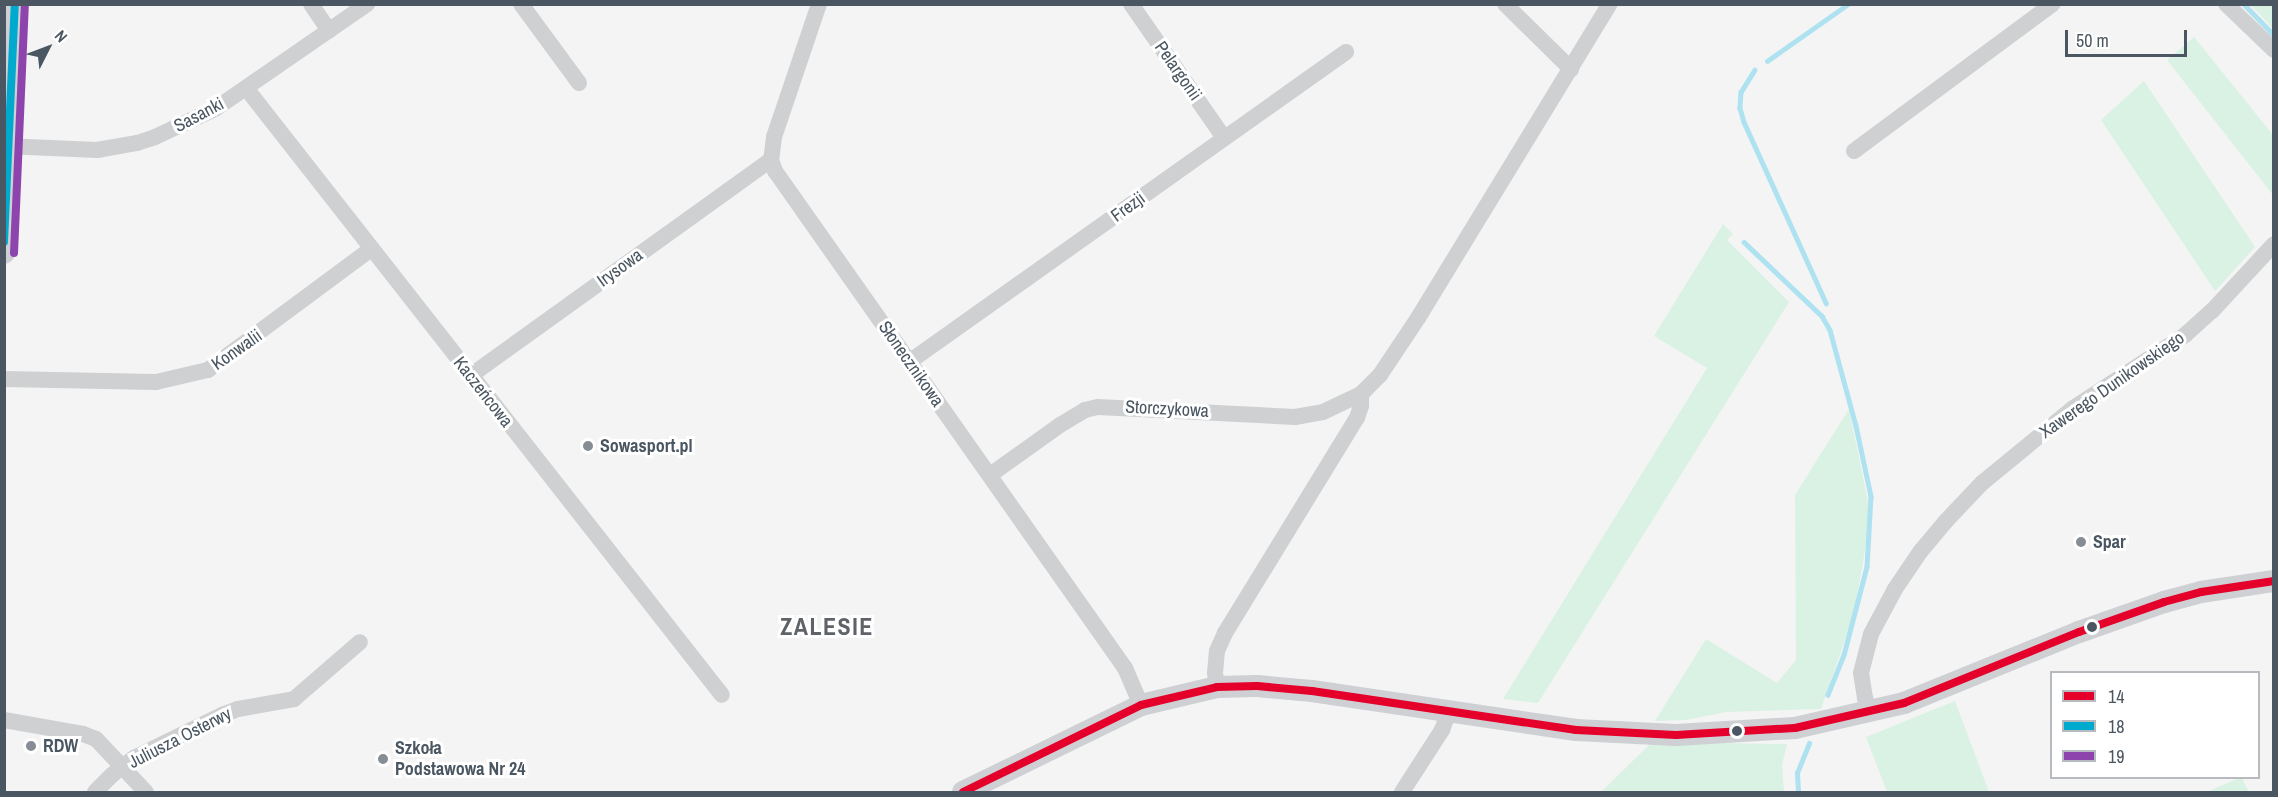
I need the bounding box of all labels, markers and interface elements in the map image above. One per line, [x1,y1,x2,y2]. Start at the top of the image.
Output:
north arrow [18,18,78,78]
scale bar [2068,18,2190,56]
text: N [50,25,73,47]
text: 50 m [2076,28,2109,53]
street label: Pelargonii [1150,37,1206,105]
street label: Sasanki [170,93,228,137]
street label: Frezji [1107,187,1149,227]
street label: Irysowa [593,244,647,292]
street label: Słonecznikowa [874,317,948,411]
street label: Konwalii [208,325,266,375]
street label: Xawerego Dunikowskiego [2036,327,2188,443]
street label: Kaczeńcowa [449,352,517,432]
street label: Storczykowa [1125,396,1209,422]
place label: Sowasport.pl [600,435,693,457]
marker: Sowasport.pl [581,439,595,453]
place label: Spar [2093,531,2126,553]
marker: Spar [2074,535,2088,549]
district label: ZALESIE [780,613,874,641]
unlabelled marker [2086,621,2098,633]
legend [2050,671,2260,779]
text: 14 [2108,684,2124,709]
street label: Juliusza Osterwy [125,703,235,773]
text: 18 [2108,714,2124,739]
unlabelled marker [1731,725,1743,737]
place label: RDW [43,735,78,757]
place label: Szkoła Podstawowa Nr 24 [395,738,525,780]
marker: RDW [24,739,38,753]
text: 19 [2108,744,2124,769]
marker: Szkoła Podstawowa Nr 24 [376,752,390,766]

